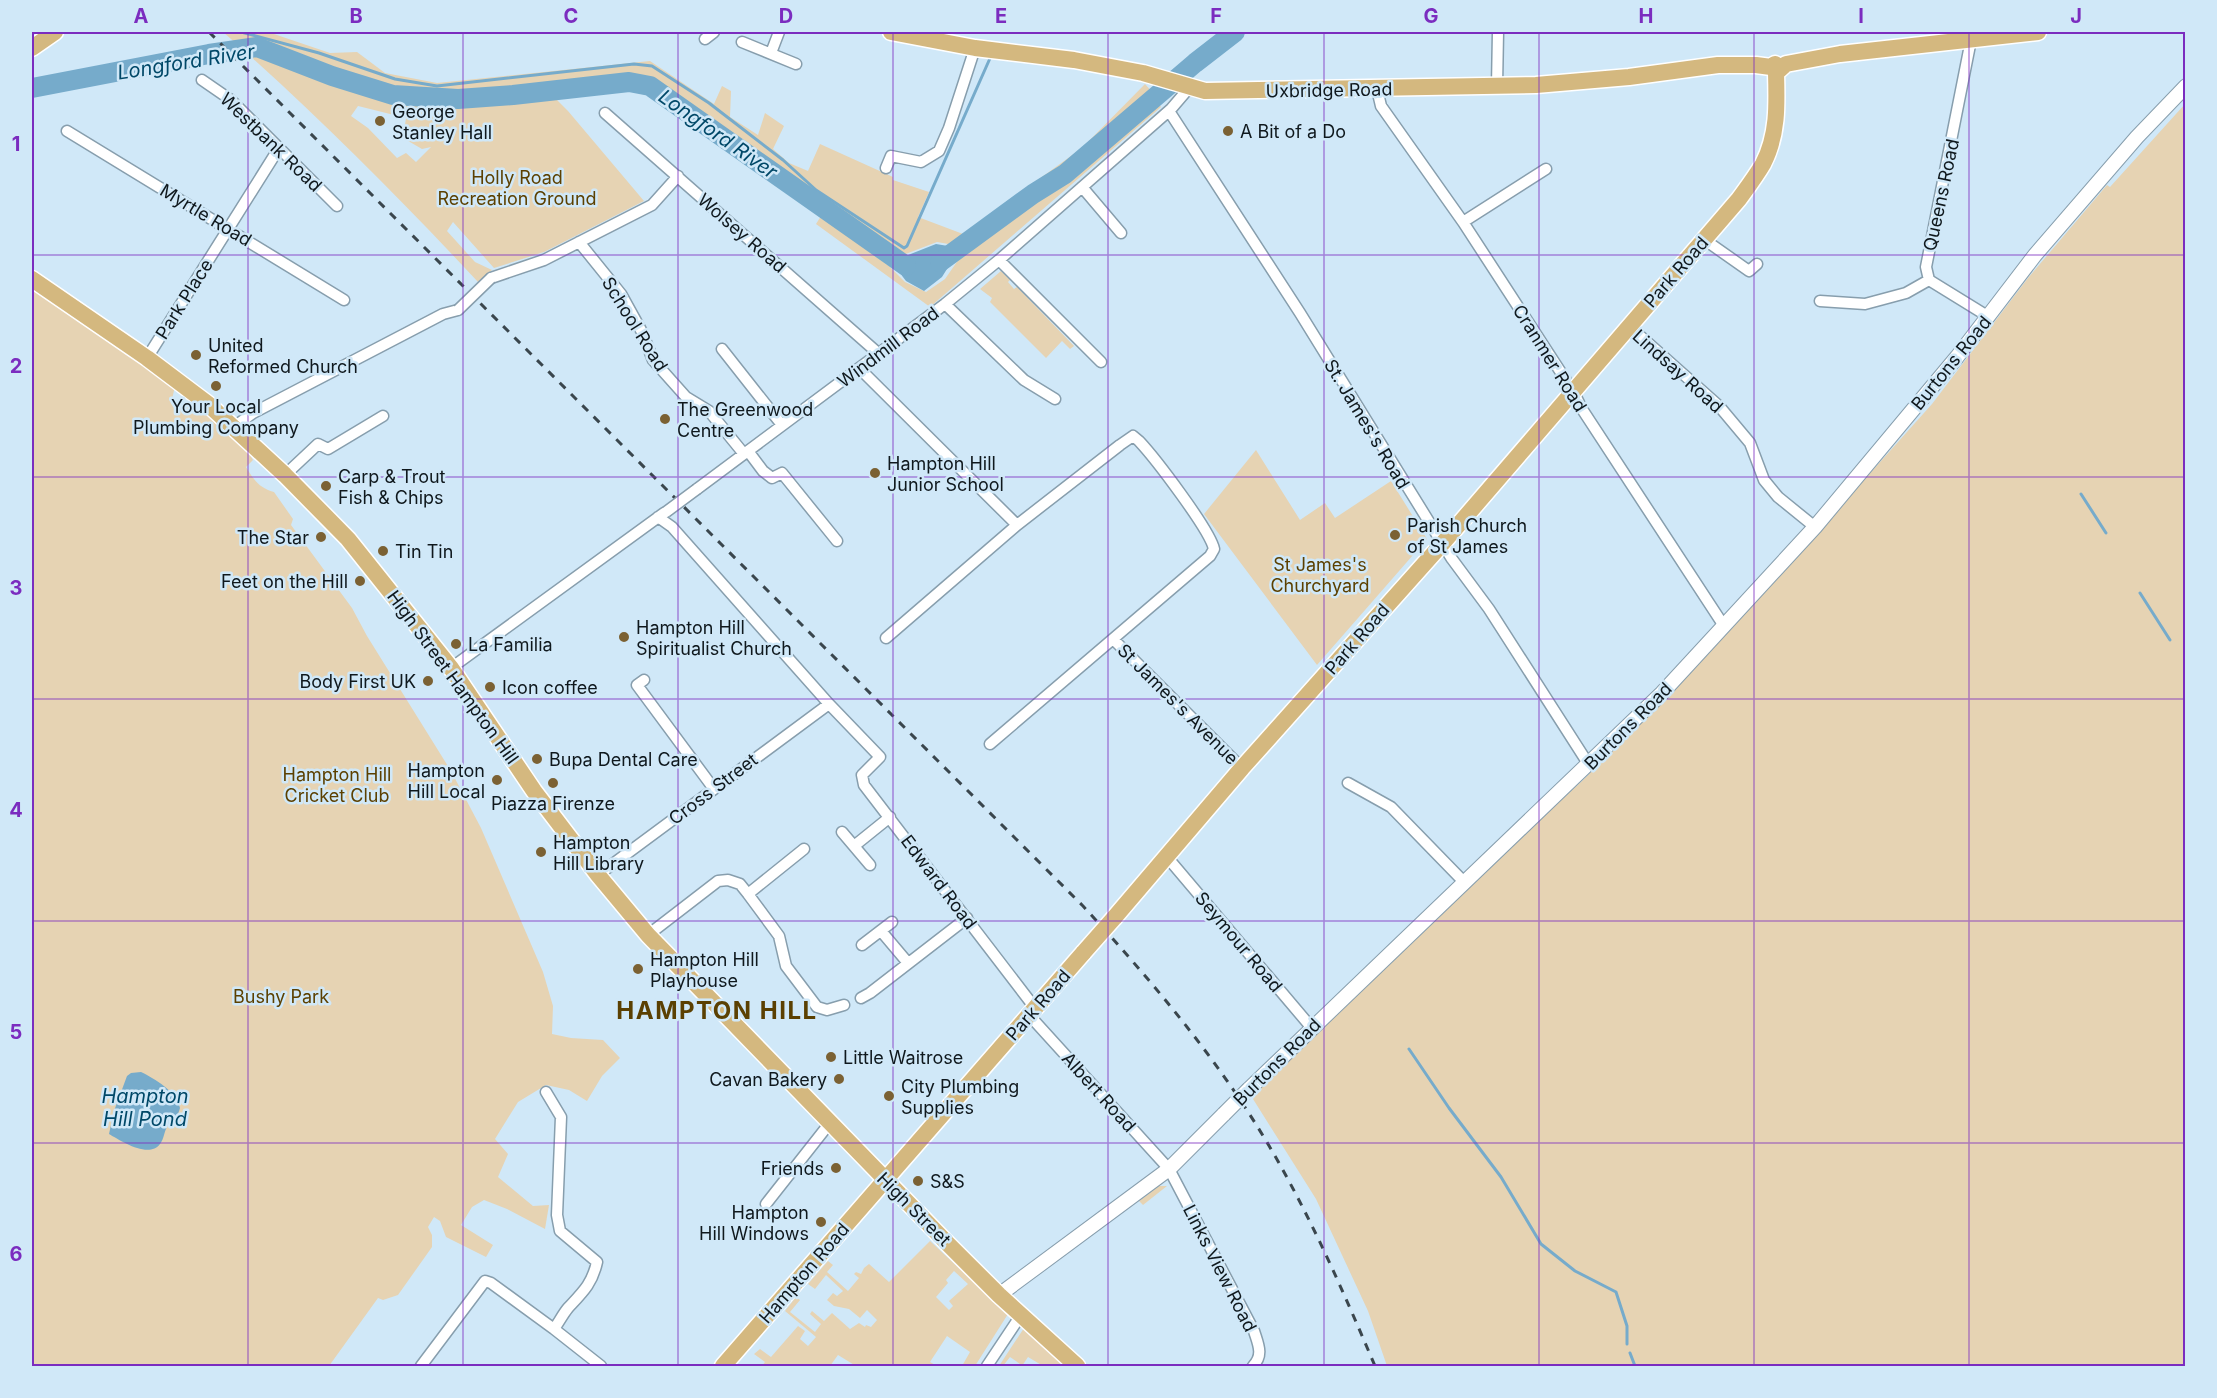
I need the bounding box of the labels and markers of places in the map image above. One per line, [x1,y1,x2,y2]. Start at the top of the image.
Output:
place label: George Stanley Hall [392,101,492,143]
marker: George Stanley Hall [373,114,387,128]
place label: A Bit of a Do [1240,121,1346,142]
marker: A Bit of a Do [1221,124,1235,138]
place label: United Reformed Church [208,335,358,377]
marker: United Reformed Church [189,348,203,362]
marker: Your Local Plumbing Company [209,379,223,393]
place label: Your Local Plumbing Company [133,396,299,438]
place label: The Greenwood Centre [677,399,813,441]
marker: The Greenwood Centre [658,412,672,426]
place label: Hampton Hill Junior School [887,453,1004,495]
place label: Carp & Trout Fish & Chips [338,466,446,508]
marker: Hampton Hill Junior School [868,466,882,480]
marker: Carp & Trout Fish & Chips [319,479,333,493]
place label: Parish Church of St James [1407,515,1527,557]
place label: The Star [237,527,309,548]
marker: Parish Church of St James [1388,528,1402,542]
marker: The Star [314,530,328,544]
place label: Tin Tin [395,541,453,562]
marker: Tin Tin [376,544,390,558]
place label: Feet on the Hill [221,571,348,592]
marker: Feet on the Hill [353,574,367,588]
place label: Hampton Hill Spiritualist Church [636,617,792,659]
marker: Hampton Hill Spiritualist Church [617,630,631,644]
place label: La Familia [468,634,553,655]
marker: La Familia [449,637,463,651]
place label: Body First UK [299,671,416,692]
marker: Body First UK [421,674,435,688]
place label: Icon coffee [502,677,598,698]
marker: Icon coffee [483,680,497,694]
place label: Bupa Dental Care [549,749,698,770]
marker: Bupa Dental Care [530,752,544,766]
place label: Hampton Hill Local [408,760,485,802]
marker: Hampton Hill Local [490,773,504,787]
marker: Piazza Firenze [546,776,560,790]
place label: Piazza Firenze [491,793,615,814]
place label: Hampton Hill Library [553,832,644,874]
marker: Hampton Hill Library [534,845,548,859]
place label: Hampton Hill Playhouse [650,949,759,991]
marker: Hampton Hill Playhouse [631,962,645,976]
place label: Little Waitrose [843,1047,963,1068]
marker: Little Waitrose [824,1050,838,1064]
place label: Cavan Bakery [709,1069,827,1090]
marker: Cavan Bakery [832,1072,846,1086]
place label: City Plumbing Supplies [901,1076,1019,1118]
marker: City Plumbing Supplies [882,1089,896,1103]
place label: Friends [761,1158,824,1179]
marker: Friends [829,1161,843,1175]
place label: S&S [930,1171,965,1192]
marker: S&S [911,1174,925,1188]
place label: Hampton Hill Windows [699,1202,809,1244]
marker: Hampton Hill Windows [814,1215,828,1229]

